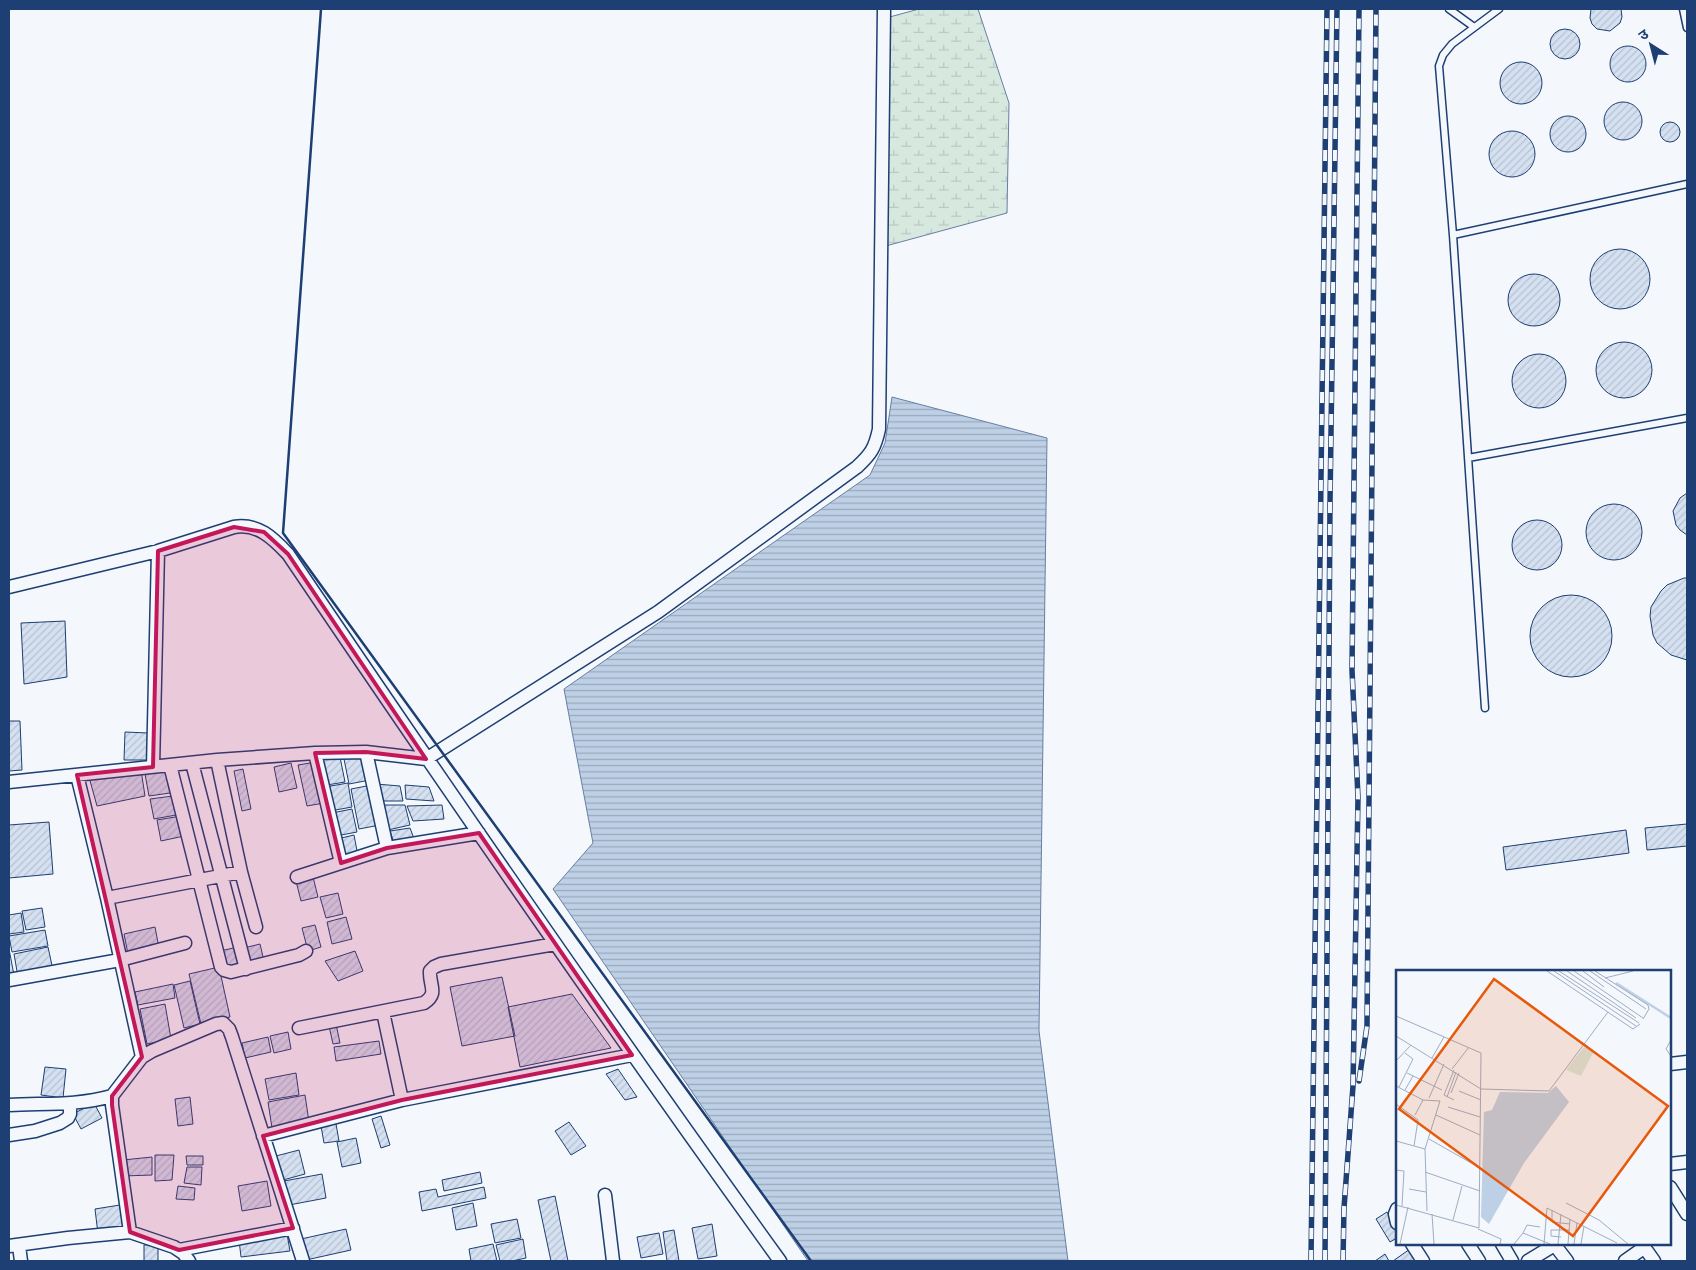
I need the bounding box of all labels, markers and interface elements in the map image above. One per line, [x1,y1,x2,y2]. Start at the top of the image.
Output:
north arrow [1626,20,1676,70]
text: उ [1635,25,1653,44]
inset map [1396,970,1671,1245]

